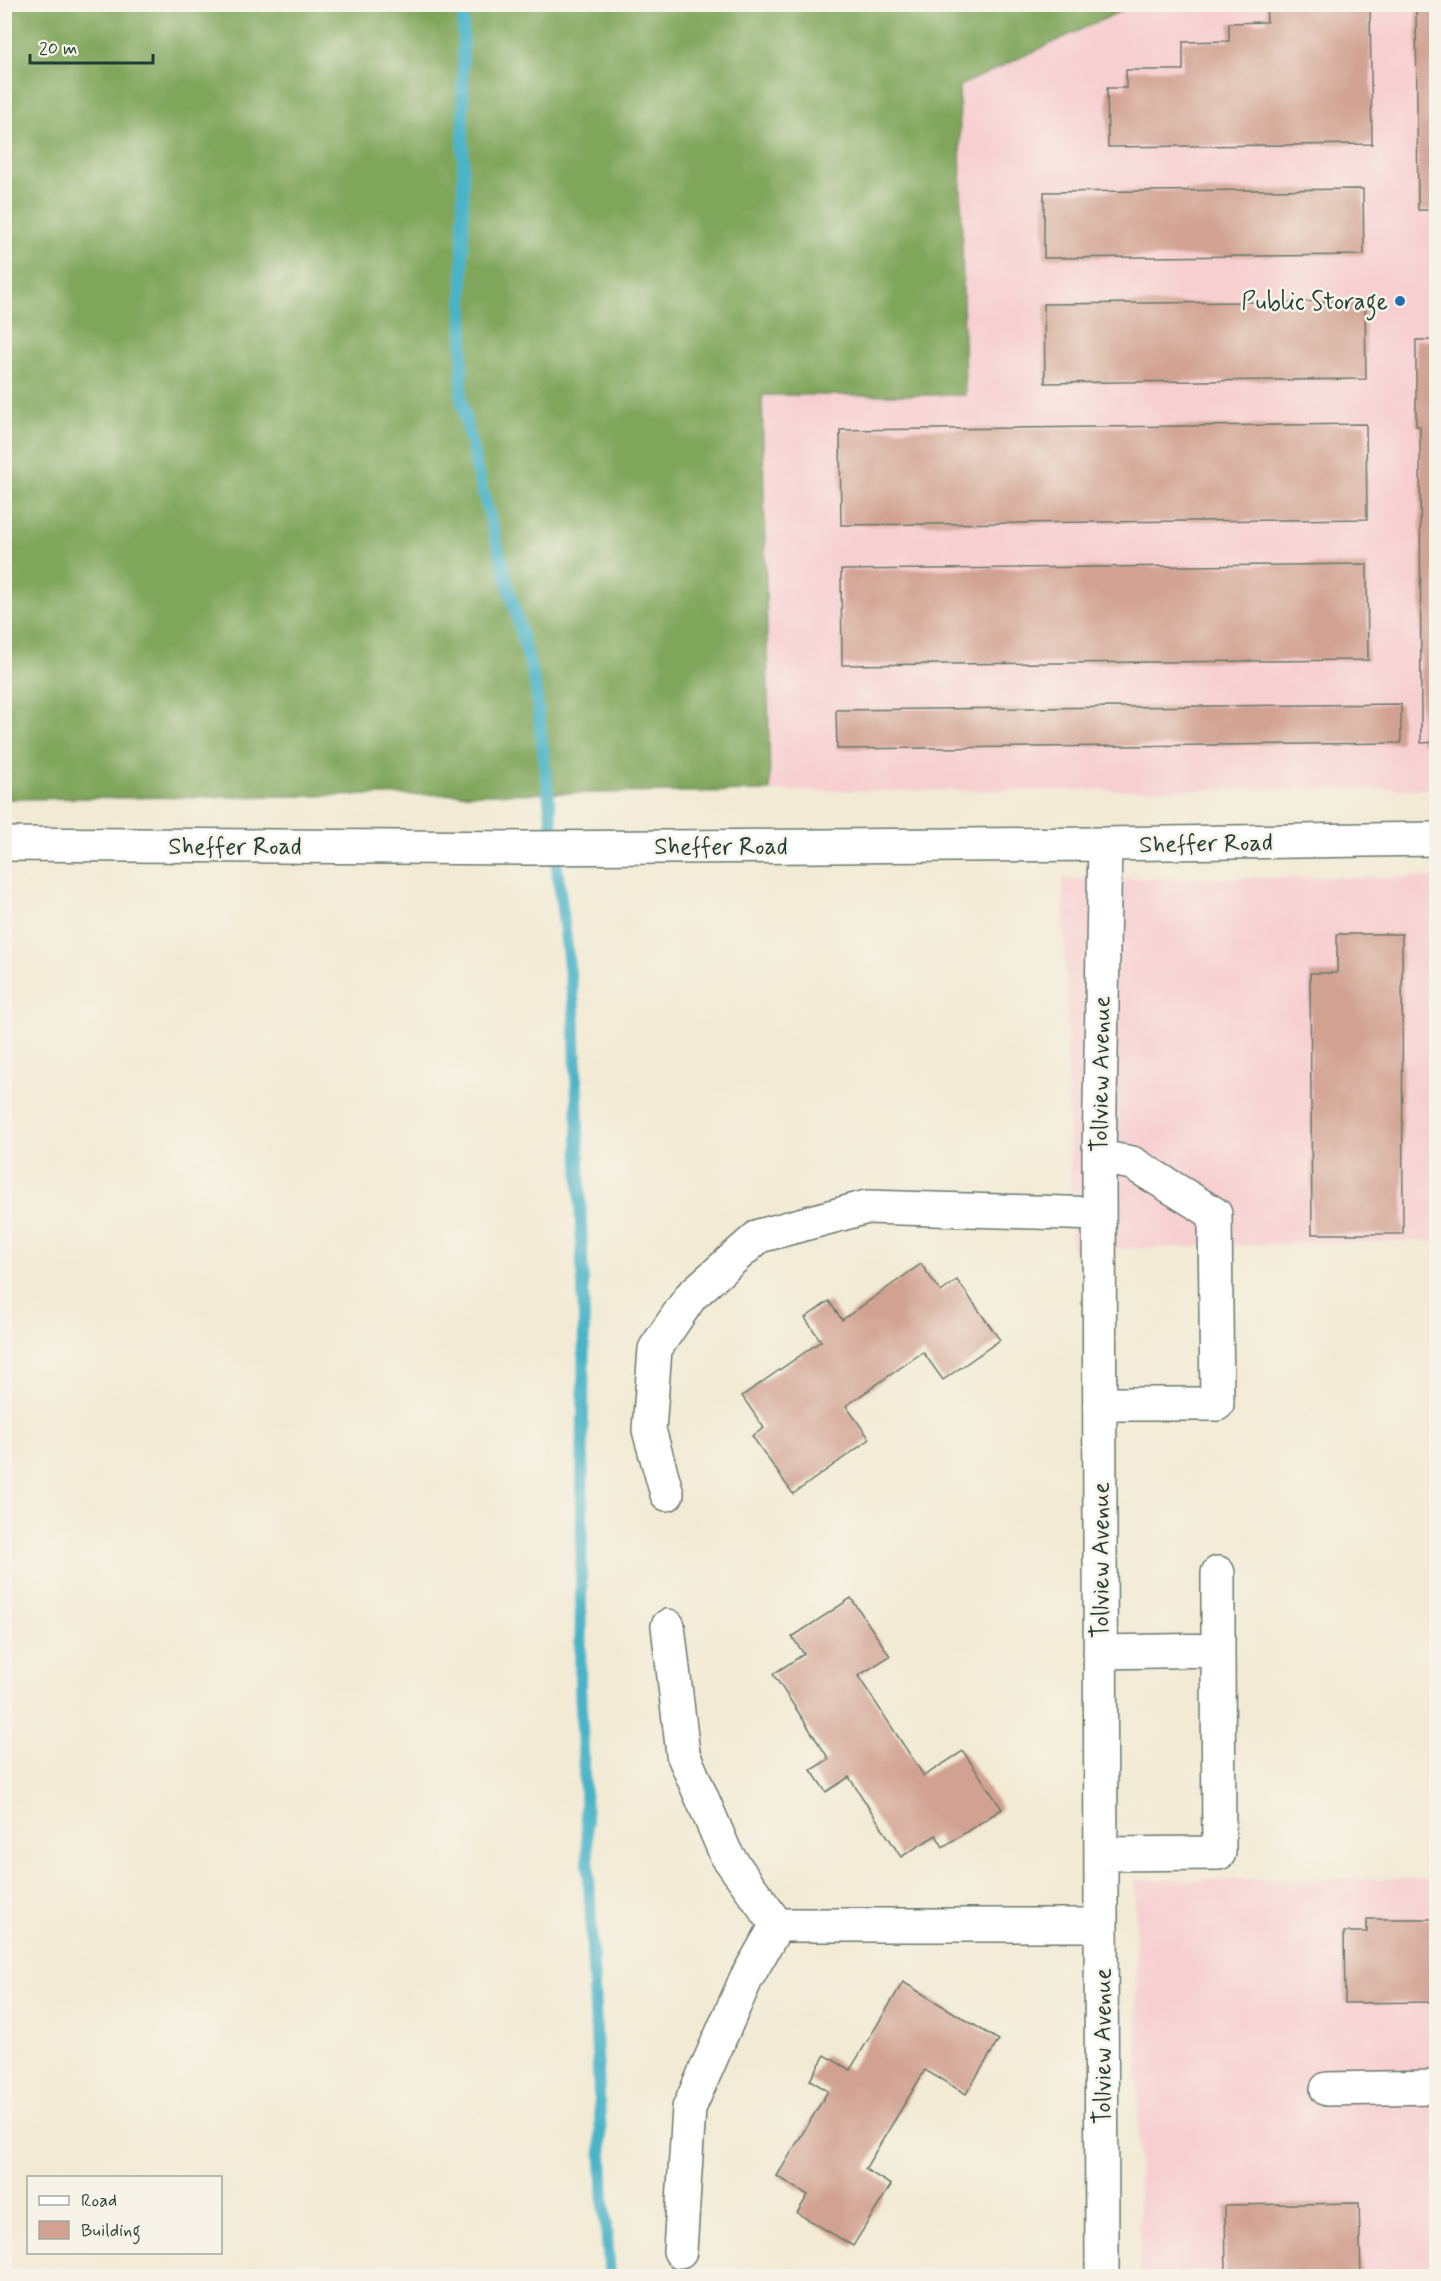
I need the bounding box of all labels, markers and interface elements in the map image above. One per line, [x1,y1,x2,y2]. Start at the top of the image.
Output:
scale bar [30,27,153,65]
text: 20 m [39,37,77,61]
place label: Public Storage [1241,287,1388,321]
marker: Public Storage [1393,294,1407,308]
street label: Sheffer Road [1139,828,1273,861]
street label: Sheffer Road [168,832,302,863]
street label: Sheffer Road [654,832,788,863]
street label: Tollview Avenue [1085,995,1118,1152]
street label: Tollview Avenue [1086,1482,1117,1638]
street label: Tollview Avenue [1088,1968,1119,2124]
legend [27,2176,222,2254]
text: Road [81,2189,117,2213]
text: Building [81,2219,141,2245]

